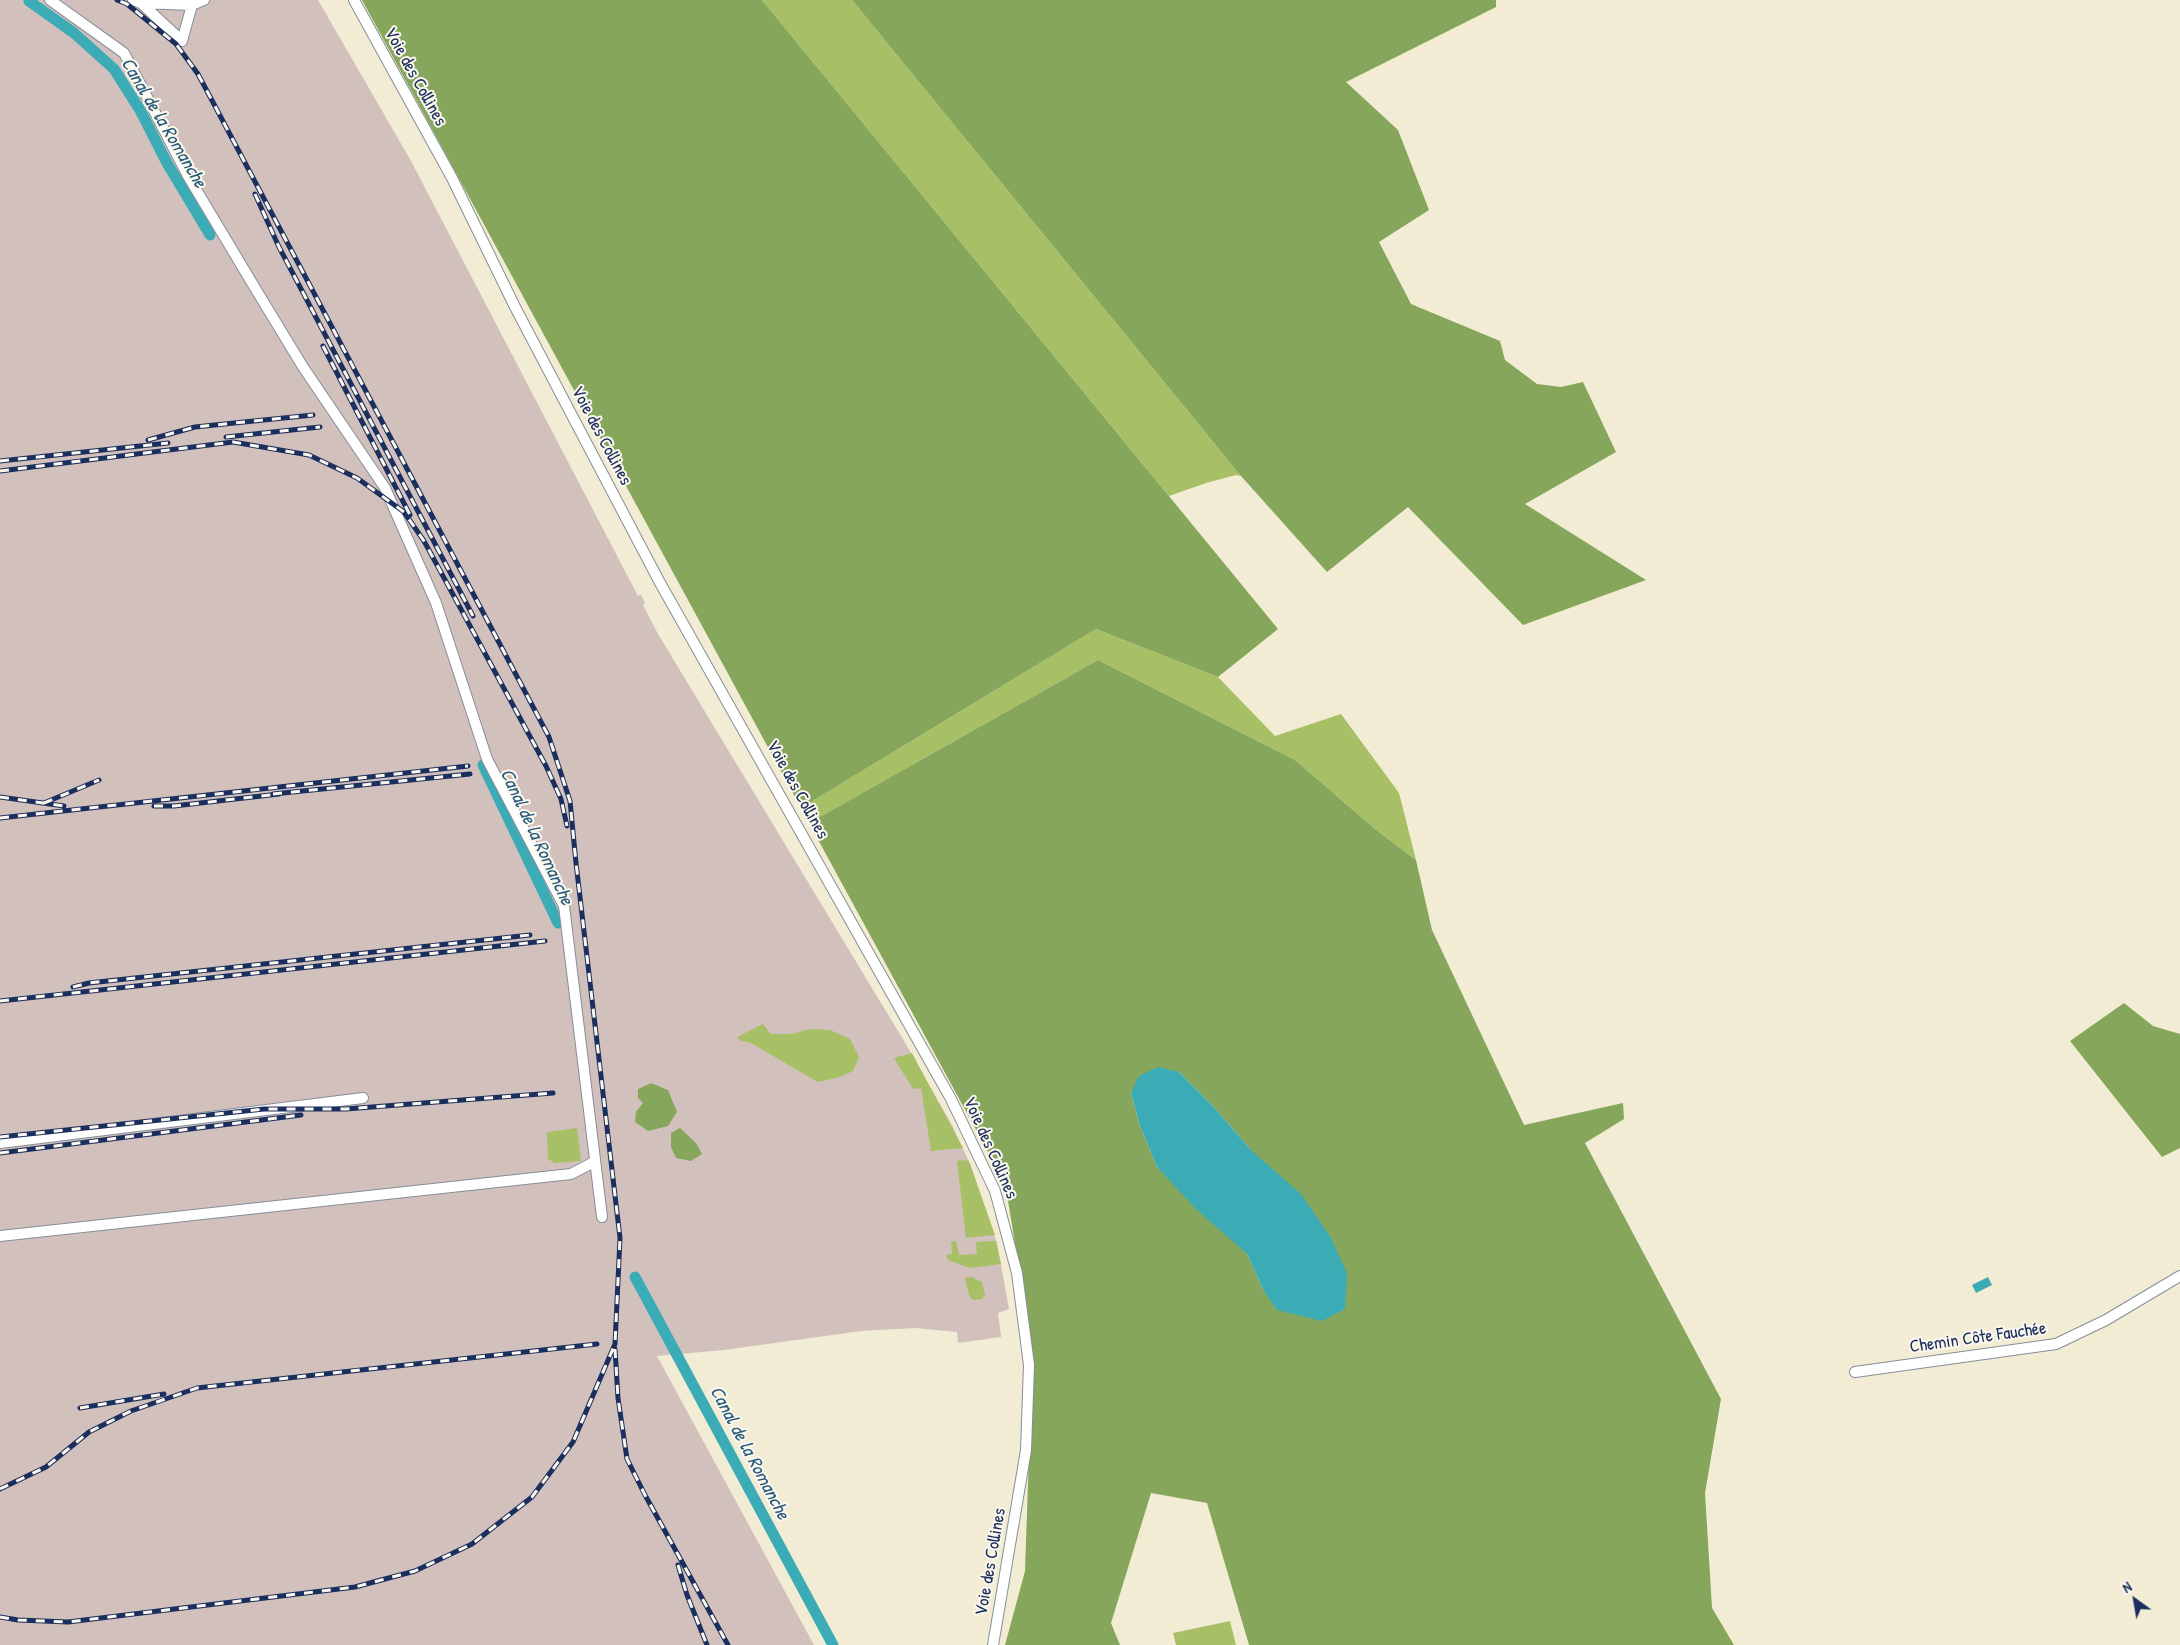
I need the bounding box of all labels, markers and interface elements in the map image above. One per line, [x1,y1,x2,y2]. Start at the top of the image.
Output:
street label: Voie des Collines [379,24,451,130]
water label: Canal de la Romanche [115,54,211,192]
street label: Voie des Collines [566,383,636,489]
street label: Voie des Collines [761,737,833,843]
water label: Canal de la Romanche [494,765,578,909]
street label: Voie des Collines [958,1094,1022,1202]
street label: Chemin Côte Fauchée [1908,1318,2048,1358]
water label: Canal de la Romanche [704,1382,794,1524]
street label: Voie des Collines [971,1506,1011,1618]
north arrow [2110,1575,2160,1625]
text: N [2119,1577,2135,1597]

